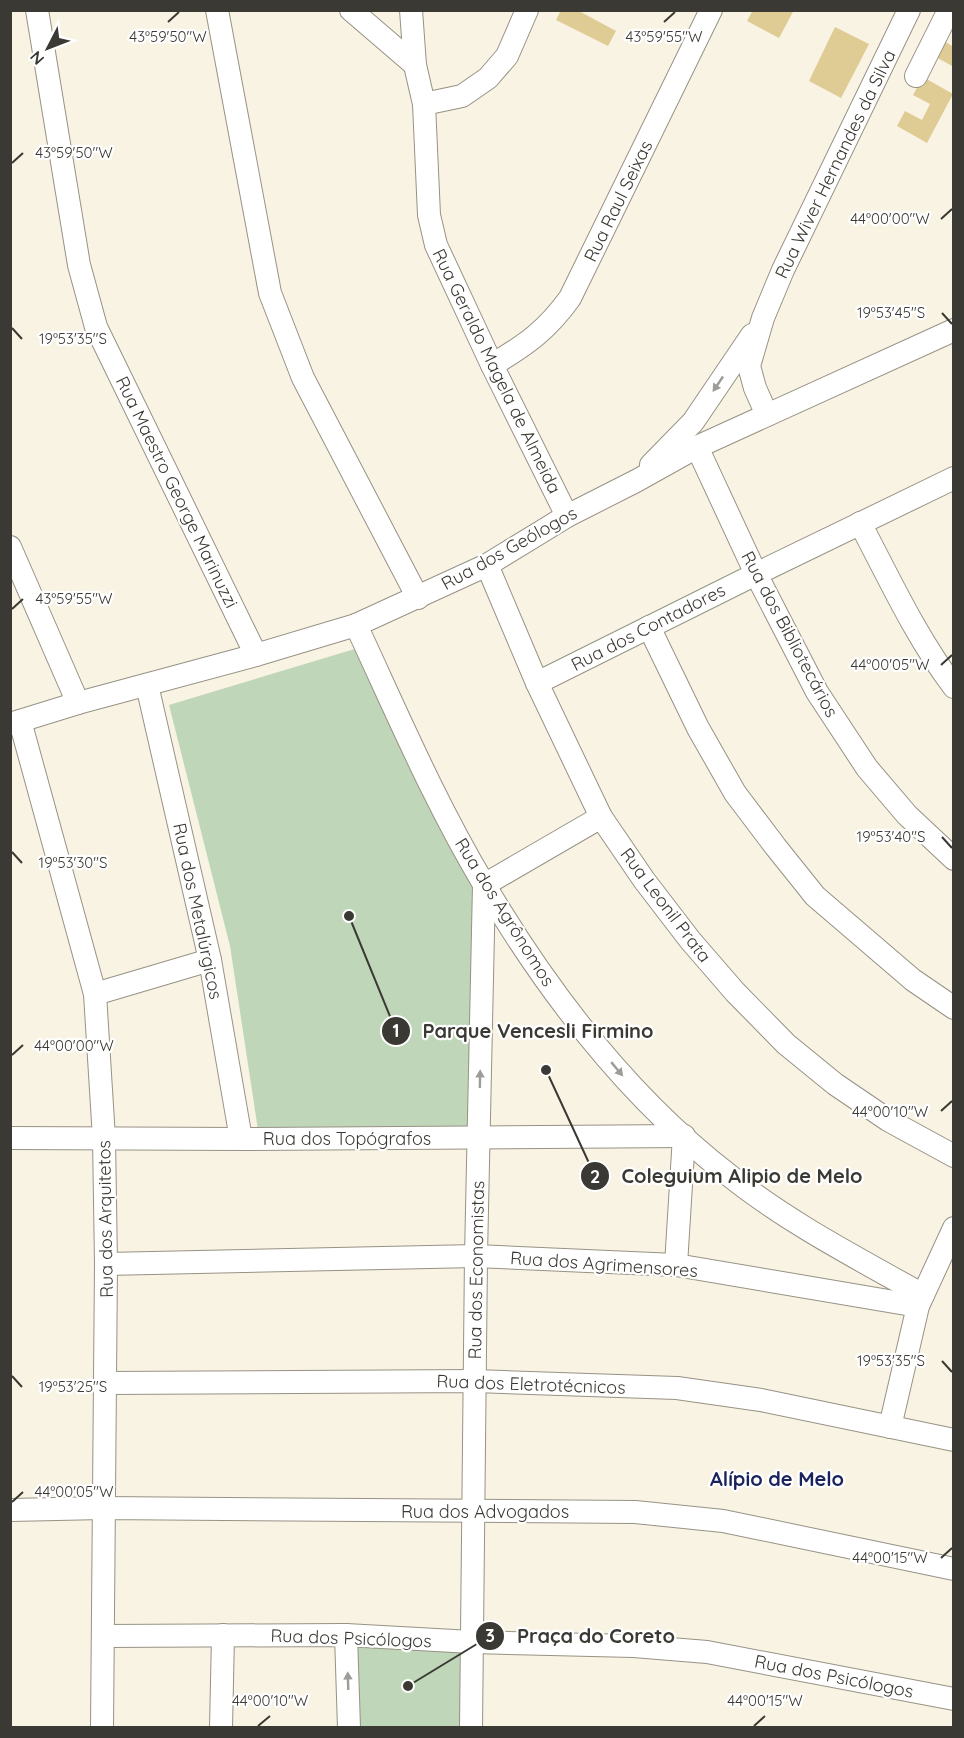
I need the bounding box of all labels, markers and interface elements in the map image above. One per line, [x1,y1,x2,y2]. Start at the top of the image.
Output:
north arrow [18,18,78,78]
text: 43°59'50"W [129,27,207,46]
text: 43°59'55"W [626,27,703,46]
street label: Rua Wiver Hernandes da Silva [770,46,900,282]
text: N [25,47,48,69]
street label: Rua Raul Seixas [579,136,657,266]
text: 43°59'50"W [35,143,113,162]
text: 44°00'00"W [850,209,930,228]
street label: Rua Geraldo Magela de Almeida [428,245,566,497]
text: 19°53'45"S [857,303,925,322]
text: 19°53'35"S [39,329,107,348]
street label: Rua Maestro George Marinuzzi [111,372,243,612]
one-way arrow [712,376,724,392]
street label: Rua dos Geólogos [437,501,581,595]
street label: Rua dos Bibliotecários [736,547,844,721]
street label: Rua dos Contadores [567,578,729,676]
text: 43°59'55"W [36,589,113,608]
text: 44°00'05"W [851,655,930,674]
street label: Rua dos Metalúrgicos [168,821,228,1001]
text: 19°53'40"S [857,827,925,846]
street label: Rua dos Agrônomos [450,833,560,991]
street label: Rua Leonil Prata [616,843,716,967]
text: 19°53'30"S [39,853,107,872]
callout: Parque Vencesli Firmino [381,1012,666,1050]
text: Parque Vencesli Firmino [422,1018,654,1043]
text: 1 [392,1019,400,1042]
text: 44°00'00"W [34,1036,114,1055]
one-way arrow [610,1061,623,1077]
one-way arrow [475,1069,484,1088]
text: 44°00'10"W [852,1102,929,1121]
street label: Rua dos Topógrafos [263,1127,431,1150]
street label: Rua dos Arquitetos [92,1140,118,1298]
callout: Coleguium Alipio de Melo [580,1157,875,1195]
text: Coleguium Alipio de Melo [622,1163,862,1188]
text: 2 [590,1165,600,1188]
street label: Rua dos Economistas [463,1180,489,1360]
street label: Rua dos Agrimensores [509,1246,699,1282]
text: 19°53'35"S [857,1351,925,1370]
street label: Rua dos Eletrotécnicos [436,1369,626,1399]
text: 19°53'25"S [39,1377,107,1396]
district label: Alípio de Melo [710,1466,844,1491]
text: 44°00'05"W [35,1482,114,1501]
street label: Rua dos Advogados [401,1500,569,1523]
text: 44°00'15"W [852,1548,928,1567]
callout: Praça do Coreto [475,1617,687,1655]
text: Praça do Coreto [517,1623,675,1648]
street label: Rua dos Psicólogos [270,1624,432,1652]
text: 3 [485,1624,495,1647]
street label: Rua dos Psicólogos [753,1649,915,1703]
one-way arrow [343,1672,352,1691]
text: 44°00'10"W [232,1691,309,1710]
text: 44°00'15"W [727,1691,803,1710]

